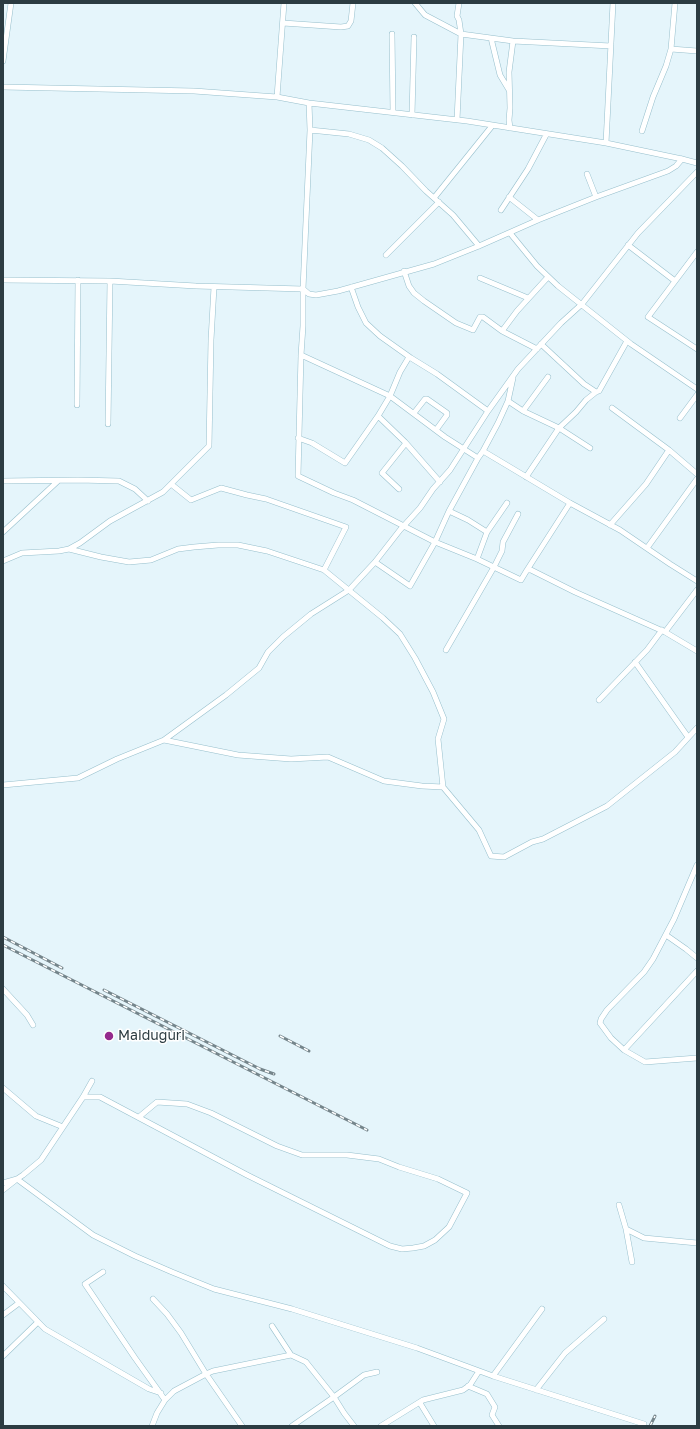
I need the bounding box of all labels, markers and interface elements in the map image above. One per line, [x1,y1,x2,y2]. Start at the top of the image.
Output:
place label: Maiduguri [118,1028,185,1044]
marker: Maiduguri [103,1030,115,1042]

